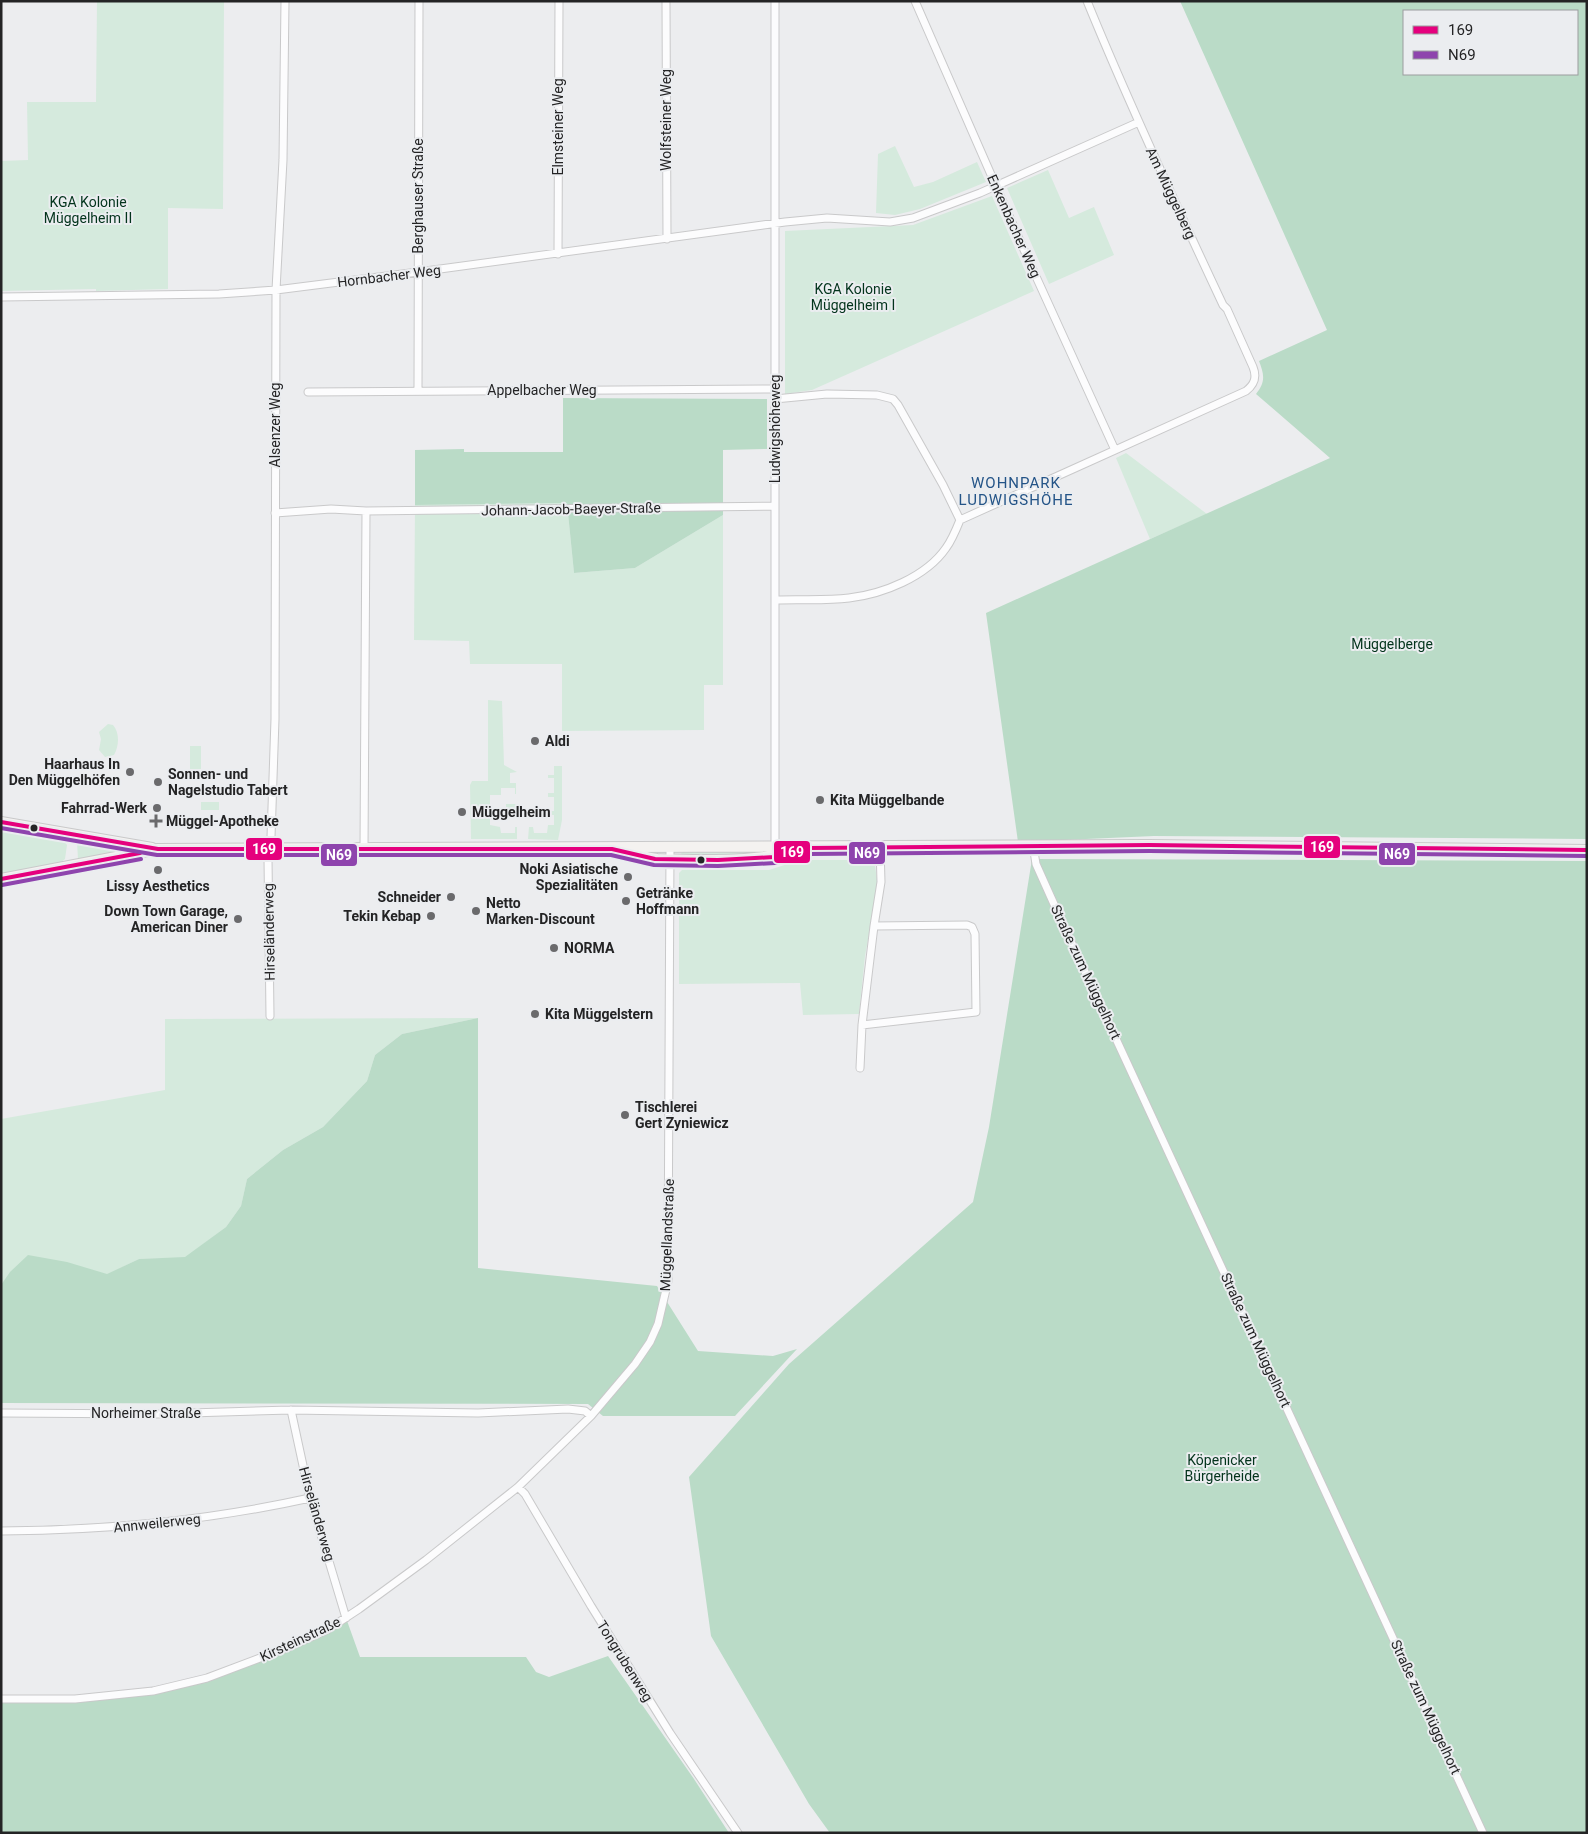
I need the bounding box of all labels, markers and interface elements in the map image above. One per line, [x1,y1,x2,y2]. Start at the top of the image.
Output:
legend [1403,10,1578,75]
text: 169 [1448,21,1473,39]
text: N69 [1448,46,1476,64]
street label: Wolfsteiner Weg [658,69,674,171]
street label: Elmsteiner Weg [550,78,566,176]
street label: Berghauser Straße [410,138,426,254]
street label: Am Müggelberg [1143,145,1199,241]
street label: Enkenbacher Weg [984,172,1044,280]
park label: KGA Kolonie Müggelheim II [44,194,132,226]
street label: Hornbacher Weg [336,262,442,290]
park label: KGA Kolonie Müggelheim I [811,281,895,313]
street label: Ludwigshöheweg [767,375,783,483]
street label: Appelbacher Weg [487,382,597,398]
street label: Alsenzer Weg [267,383,283,467]
district label: WOHNPARK LUDWIGSHÖHE [958,474,1074,509]
street label: Johann-Jacob-Baeyer-Straße [481,499,661,519]
park label: Müggelberge [1351,636,1433,652]
place label: Aldi [545,733,570,749]
marker: Aldi [529,735,541,747]
place label: Haarhaus In Den Müggelhöfen [9,756,120,788]
marker: Haarhaus In Den Müggelhöfen [124,766,136,778]
place label: Sonnen- und Nagelstudio Tabert [168,766,288,798]
marker: Sonnen- und Nagelstudio Tabert [152,776,164,788]
place label: Kita Müggelbande [830,792,945,808]
marker: Kita Müggelbande [814,794,826,806]
place label: Fahrrad-Werk [61,800,148,816]
marker: Fahrrad-Werk [151,802,163,814]
place label: Müggelheim [472,804,551,820]
marker: Müggelheim [456,806,468,818]
place label: Müggel-Apotheke [166,813,279,829]
marker: Müggel-Apotheke [150,815,162,827]
unlabelled marker [29,823,39,833]
line badge: 169 [1303,835,1341,859]
line badge: 169 [245,837,283,861]
text: 169 [1310,839,1334,855]
line badge: 169 [773,840,811,864]
text: 169 [252,841,276,857]
line badge: N69 [848,841,886,865]
line badge: N69 [1378,842,1416,866]
line badge: N69 [320,843,358,867]
text: 169 [780,844,804,860]
text: N69 [854,845,880,861]
text: N69 [1384,846,1410,862]
text: N69 [326,847,352,863]
unlabelled marker [696,855,706,865]
place label: Noki Asiatische Spezialitäten [519,861,618,893]
marker: Lissy Aesthetics [152,864,164,876]
marker: Noki Asiatische Spezialitäten [622,871,634,883]
place label: Lissy Aesthetics [106,878,210,894]
street label: Hirseländerweg [260,883,278,981]
place label: Getränke Hoffmann [636,885,699,917]
place label: Schneider [378,889,441,905]
marker: Schneider [445,891,457,903]
place label: Netto Marken-Discount [486,895,595,927]
marker: Getränke Hoffmann [620,895,632,907]
street label: Straße zum Müggelhort [1048,902,1124,1042]
place label: Down Town Garage, American Diner [104,903,228,935]
marker: Netto Marken-Discount [470,905,482,917]
place label: Tekin Kebap [343,908,421,924]
marker: Tekin Kebap [425,910,437,922]
marker: Down Town Garage, American Diner [232,913,244,925]
place label: NORMA [564,940,615,956]
marker: NORMA [548,942,560,954]
place label: Kita Müggelstern [545,1006,653,1022]
marker: Kita Müggelstern [529,1008,541,1020]
place label: Tischlerei Gert Zyniewicz [635,1099,729,1131]
marker: Tischlerei Gert Zyniewicz [619,1109,631,1121]
street label: Müggellandstraße [657,1178,677,1292]
street label: Straße zum Müggelhort [1218,1270,1294,1410]
street label: Norheimer Straße [91,1405,201,1421]
park label: Köpenicker Bürgerheide [1185,1452,1259,1484]
street label: Hirseländerweg [296,1465,338,1563]
street label: Annweilerweg [113,1510,201,1536]
street label: Kirsteinstraße [257,1613,343,1665]
street label: Tongrubenweg [594,1618,656,1704]
street label: Straße zum Müggelhort [1388,1637,1464,1777]

